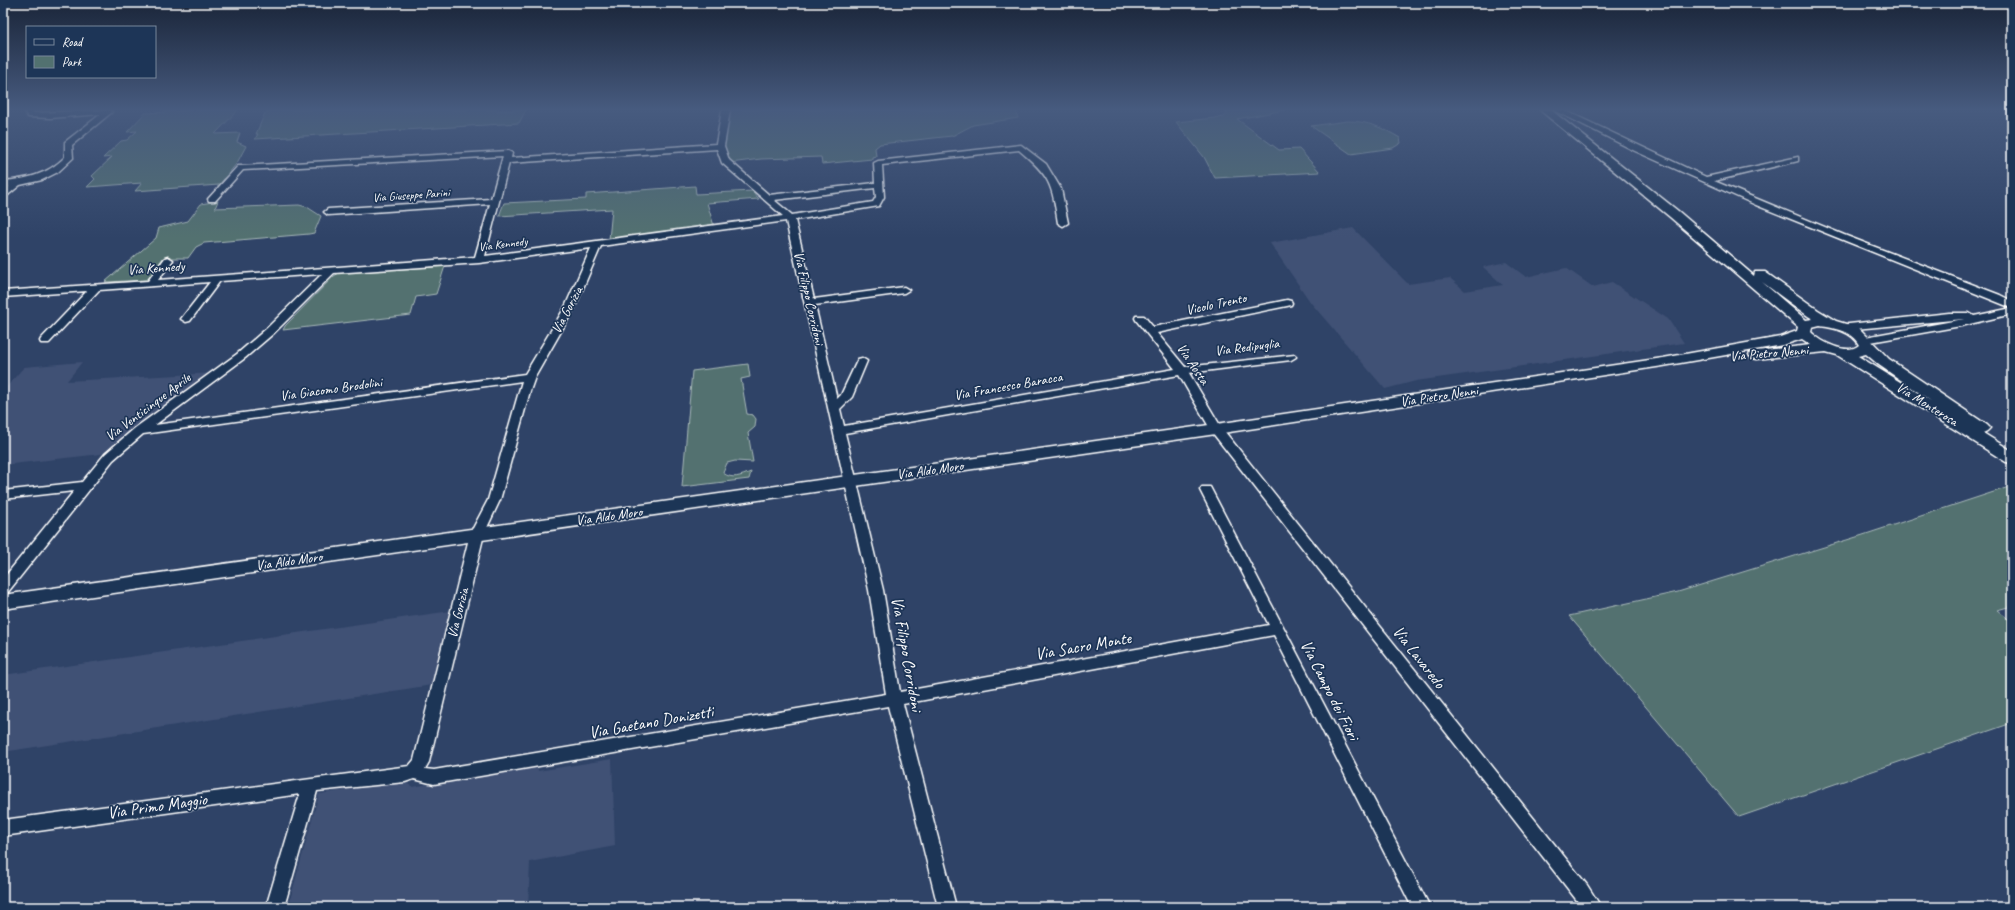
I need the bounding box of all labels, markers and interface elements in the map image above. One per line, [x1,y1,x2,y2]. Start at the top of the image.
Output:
legend [26,26,156,78]
text: Road [62,34,84,50]
text: Park [62,54,83,70]
street label: Via Giuseppe Parini [372,184,452,206]
street label: Via Kennedy [478,233,529,255]
street label: Via Filippo Corridoni [790,250,829,349]
street label: Via Kennedy [127,257,186,278]
street label: Via Gorizia [548,282,587,336]
street label: Vicolo Trento [1184,289,1250,319]
street label: Via Redipuglia [1214,335,1281,359]
street label: Via Aosta [1173,340,1213,389]
street label: Via Pietro Nenni [1729,341,1811,365]
street label: Via Francesco Baracca [953,368,1065,404]
street label: Via Venticinque Aprile [102,369,195,445]
street label: Via Giacomo Brodolini [279,373,385,405]
street label: Via Monterosa [1893,378,1962,430]
street label: Via Pietro Nenni [1399,381,1481,411]
street label: Via Aldo Moro [896,457,966,483]
street label: Via Aldo Moro [575,503,645,529]
street label: Via Aldo Moro [255,548,325,574]
street label: Via Gorizia [444,585,473,640]
street label: Via Filippo Corridoni [887,595,928,715]
street label: Via Lavaredo [1388,621,1451,693]
street label: Via Sacro Monte [1033,627,1134,665]
street label: Via Campo dei Fiori [1296,636,1365,746]
street label: Via Gaetano Donizetti [587,700,717,743]
street label: Via Primo Maggio [106,788,209,823]

